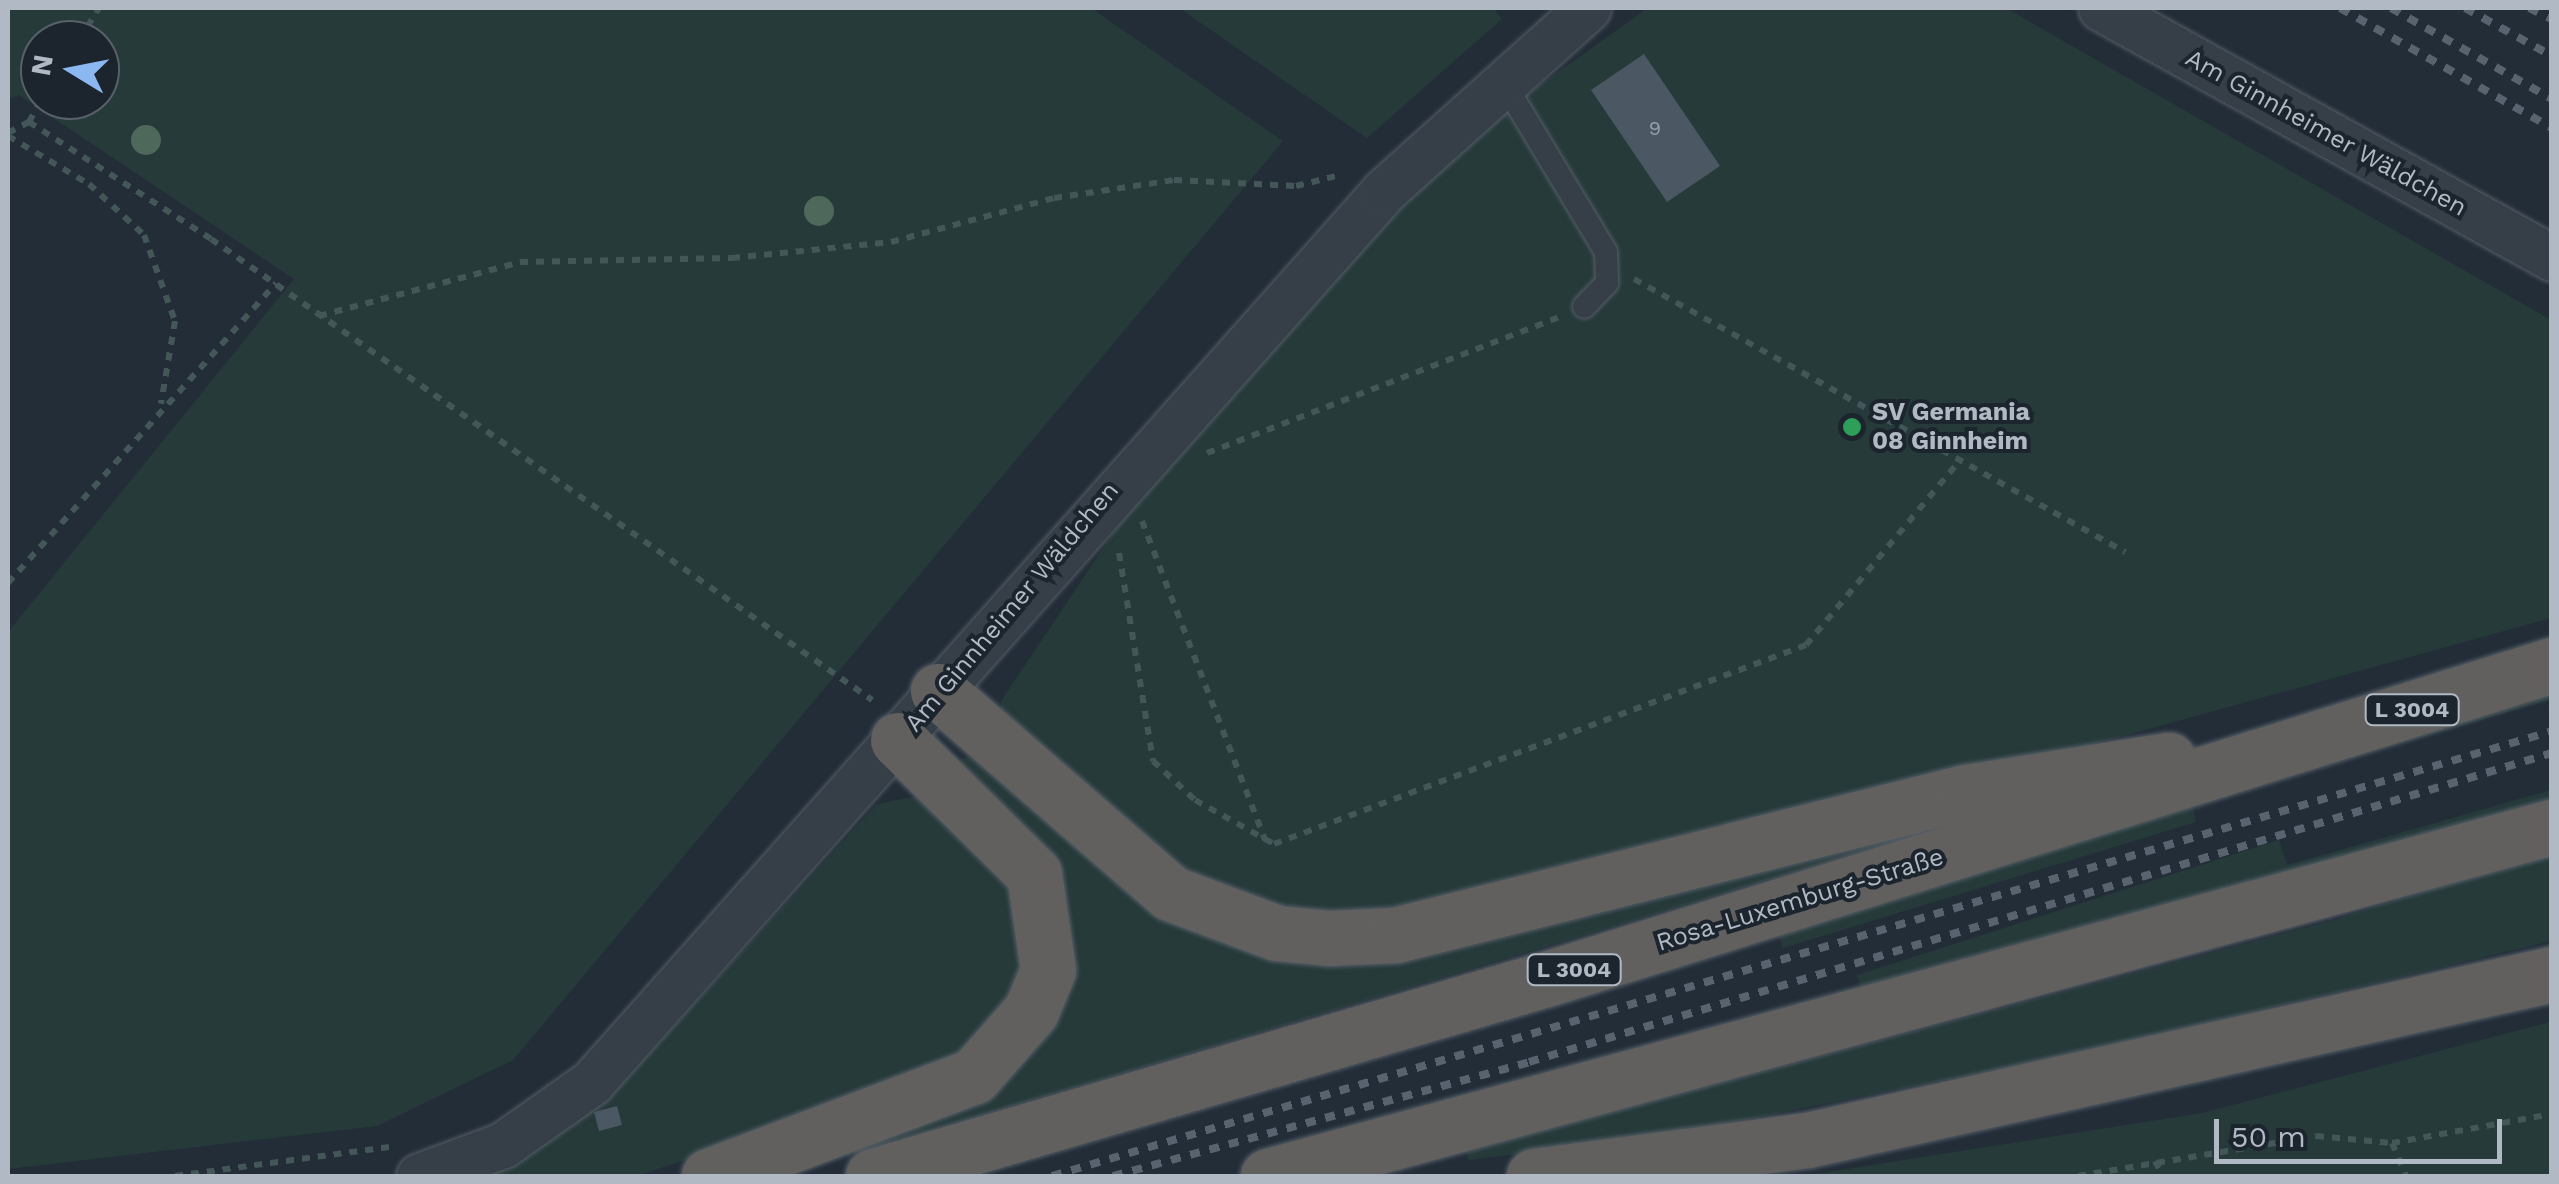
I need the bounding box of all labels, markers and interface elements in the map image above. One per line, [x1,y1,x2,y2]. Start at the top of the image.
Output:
north arrow [20,20,120,120]
street label: Am Ginnheimer Wäldchen [2180,43,2472,223]
text: N [24,52,60,78]
house number: 9 [1649,116,1661,140]
place label: SV Germania 08 Ginnheim [1872,398,2031,457]
marker: SV Germania 08 Ginnheim [1841,416,1863,438]
street label: Am Ginnheimer Wäldchen [898,476,1126,738]
road number: L 3004 [2362,693,2462,727]
street label: Rosa-Luxemburg-Straße [1653,842,1947,958]
road number: L 3004 [1524,953,1624,987]
scale bar [2219,1099,2506,1161]
text: 50 m [2231,1119,2306,1154]

